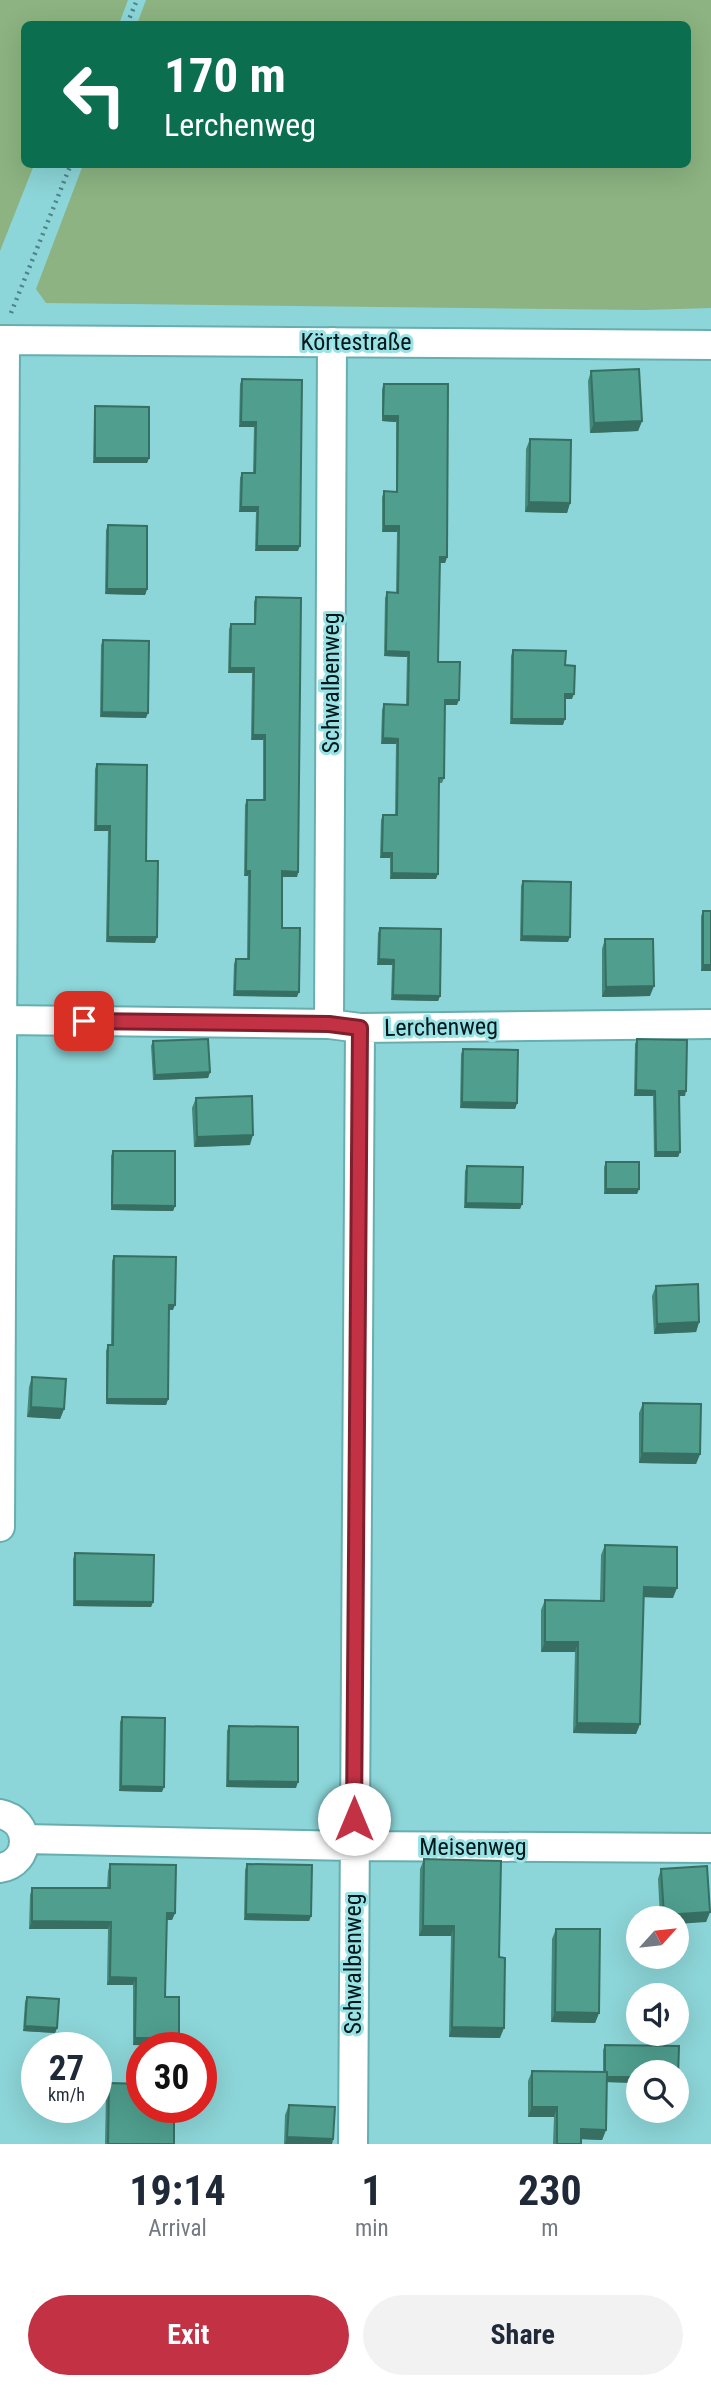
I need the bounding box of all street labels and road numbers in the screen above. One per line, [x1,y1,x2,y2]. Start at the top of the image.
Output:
street label: Körtestraße [300,328,412,356]
street label: Schwalbenweg [317,612,345,754]
street label: Lerchenweg [384,1012,498,1042]
street label: Meisenweg [419,1833,527,1861]
street label: Schwalbenweg [339,1893,367,2035]

